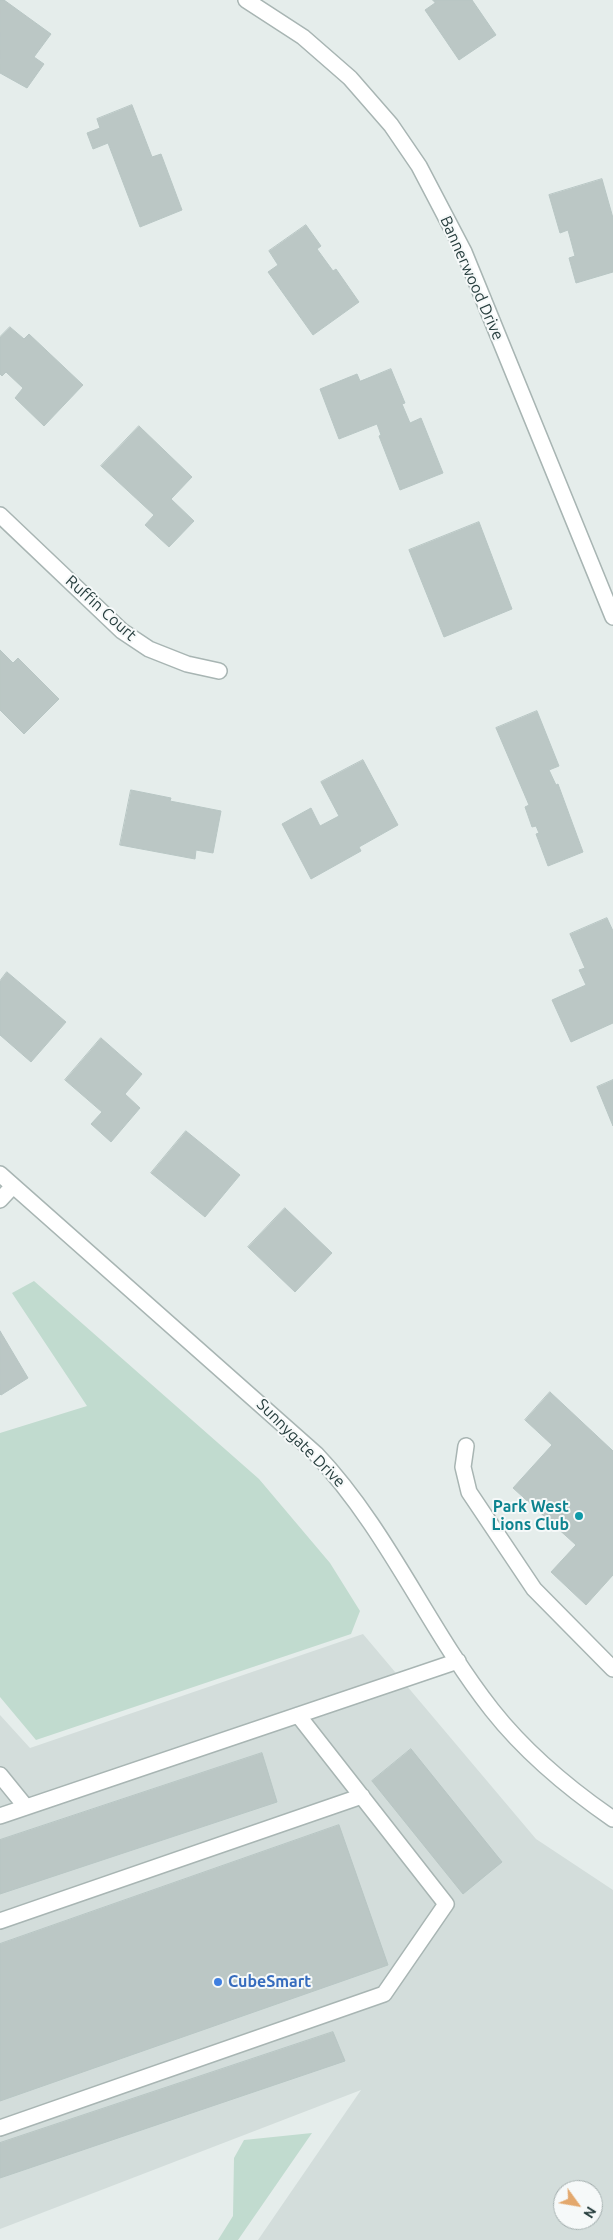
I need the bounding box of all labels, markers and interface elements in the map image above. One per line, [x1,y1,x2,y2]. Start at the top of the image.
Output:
street label: Bannerwood Drive [436,213,508,343]
street label: Ruffin Court [62,571,140,645]
street label: Sunnygate Drive [253,1395,349,1491]
place label: Park West Lions Club [491,1497,569,1535]
marker: Park West Lions Club [573,1510,585,1522]
place label: CubeSmart [228,1972,311,1992]
marker: CubeSmart [212,1976,224,1988]
north arrow [553,2180,603,2230]
text: N [580,2204,599,2221]

